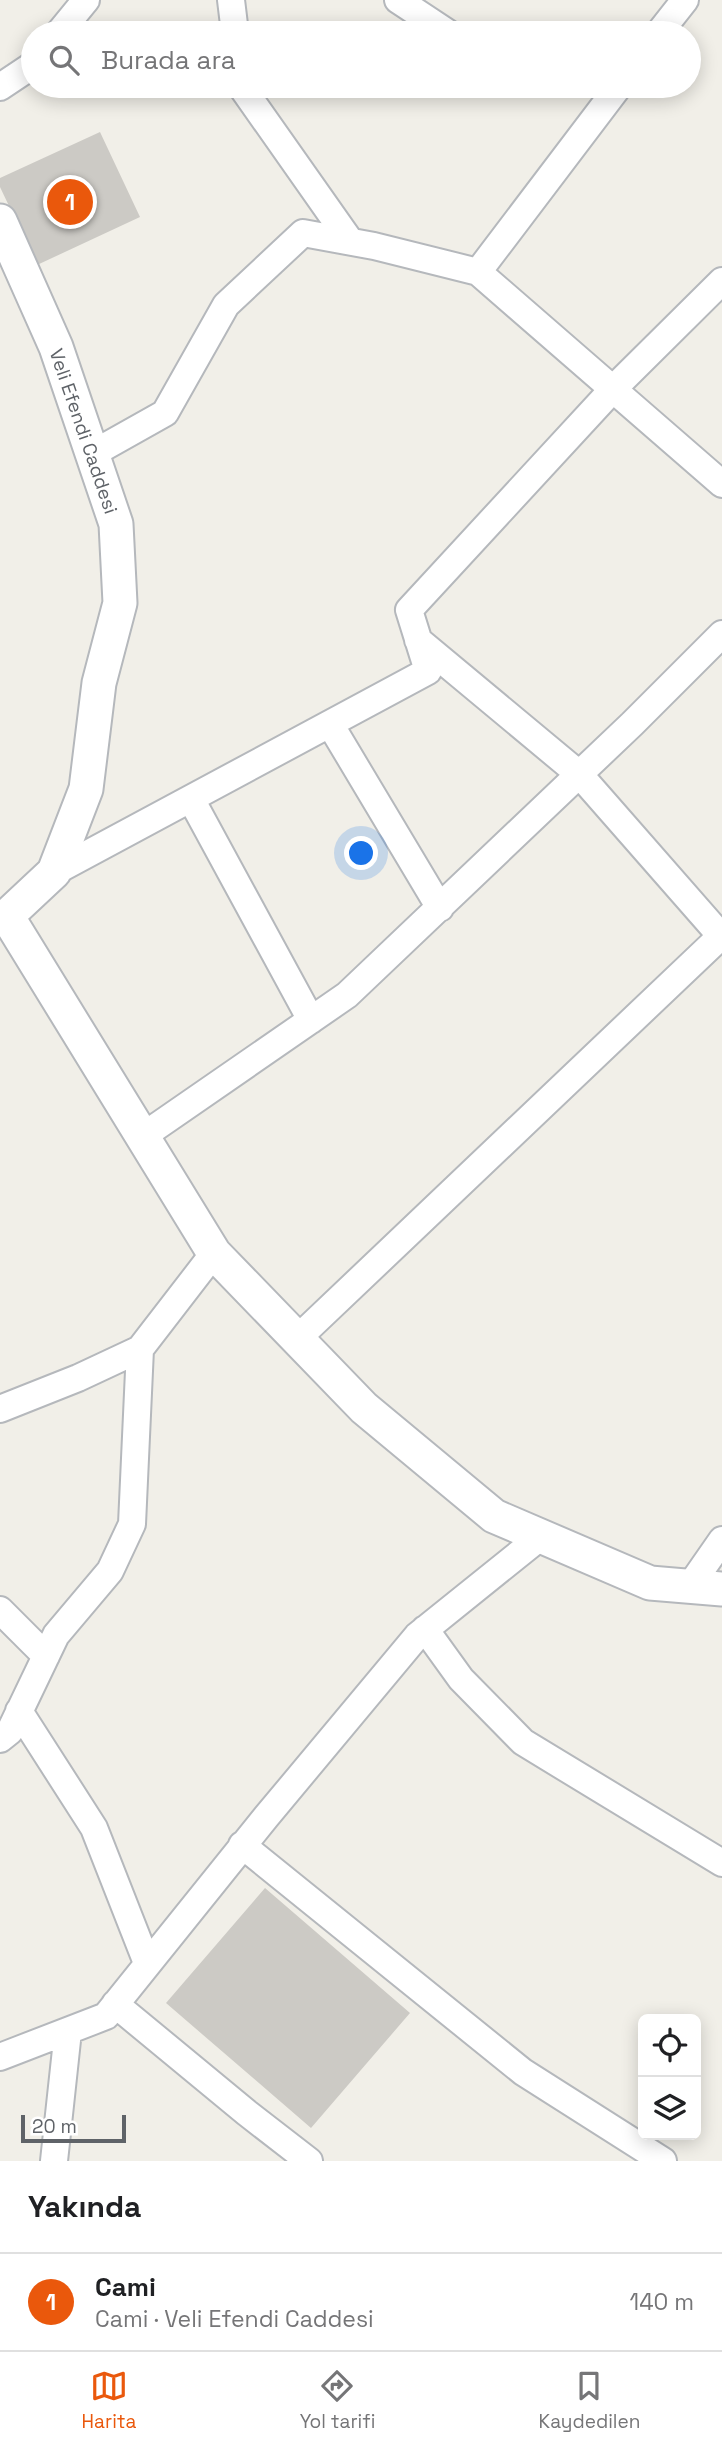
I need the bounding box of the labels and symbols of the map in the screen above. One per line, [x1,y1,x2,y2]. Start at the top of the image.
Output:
pin: 1 [47,176,93,228]
street label: Veli Efendi Caddesi [44,345,124,517]
your location [344,836,378,870]
scale bar [21,2112,126,2144]

